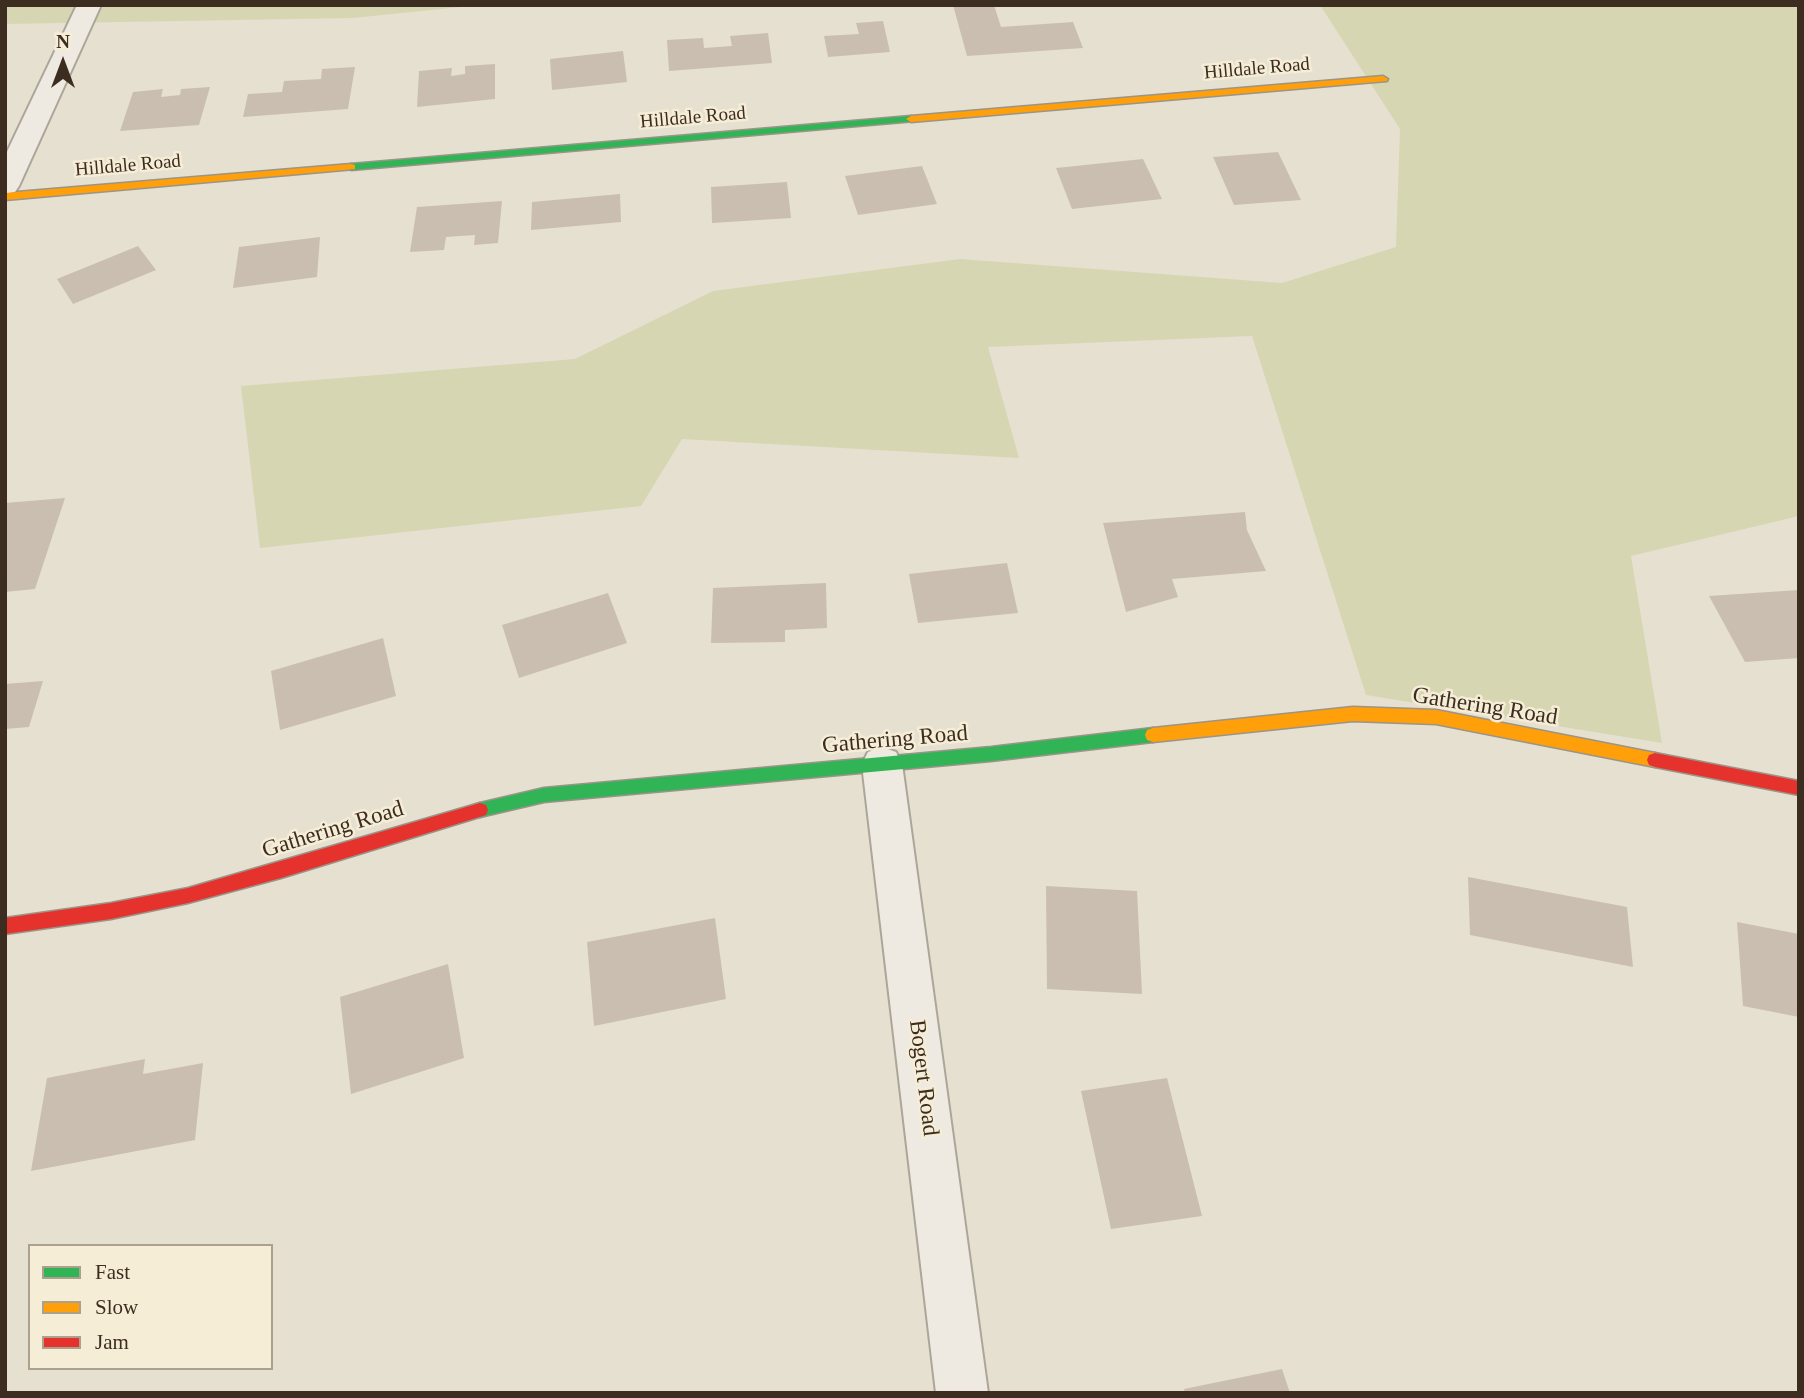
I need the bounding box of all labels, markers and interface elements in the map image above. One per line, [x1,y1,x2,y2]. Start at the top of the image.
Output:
north arrow [28,28,98,98]
text: N [56,31,70,52]
street label: Hilldale Road [1203,53,1311,85]
street label: Hilldale Road [639,102,747,134]
street label: Hilldale Road [74,150,182,182]
street label: Gathering Road [1411,682,1559,732]
street label: Gathering Road [821,720,969,760]
street label: Gathering Road [259,795,407,865]
street label: Bogert Road [902,1018,944,1138]
legend [28,1244,273,1370]
text: Fast [95,1260,130,1284]
text: Slow [95,1295,138,1319]
text: Jam [95,1330,129,1354]

